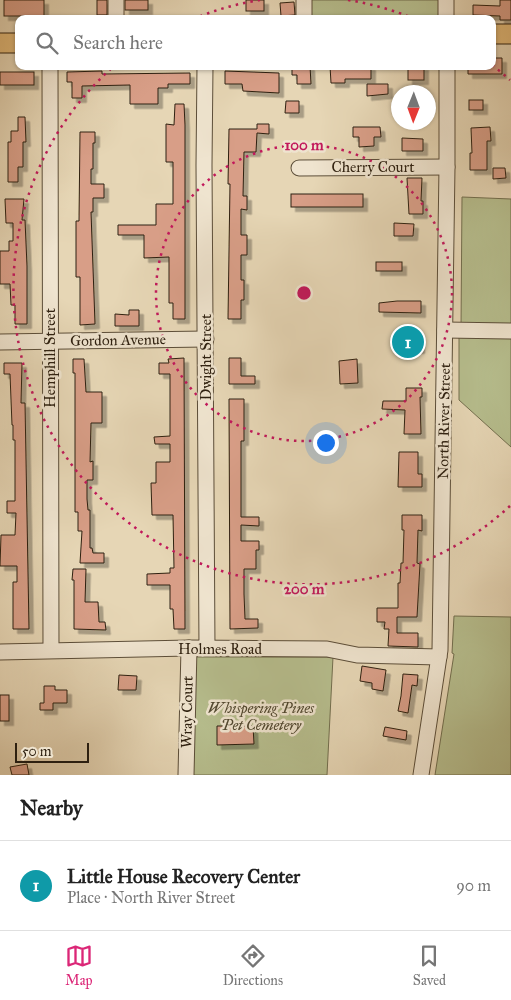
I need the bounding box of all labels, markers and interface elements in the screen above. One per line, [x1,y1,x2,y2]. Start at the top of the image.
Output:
search box [15,15,496,70]
icon: search [33,29,61,57]
text: Search here [73,31,163,54]
north arrow [391,85,436,130]
text: 100 m [284,136,324,154]
street label: Cherry Court [331,158,415,176]
centre of rings [295,284,313,302]
street label: Hemphill Street [41,307,59,408]
street label: Dwight Street [197,313,215,400]
pin: 1 [392,323,424,361]
street label: Gordon Avenue [70,330,166,350]
street label: North River Street [434,362,454,479]
your location [313,430,339,456]
text: 200 m [284,580,325,598]
street label: Holmes Road [178,640,262,658]
street label: Wray Court [177,675,197,748]
park label: Whispering Pines Pet Cemetery [208,699,315,734]
scale bar [15,740,89,763]
text: 50 m [22,743,51,760]
text: Nearby [20,795,83,821]
text: Little House Recovery Center [67,865,300,888]
text: 1 [33,876,39,895]
text: 90 m [456,876,491,895]
text: Place · North River Street [67,888,235,907]
tab: Map [65,942,93,989]
tab: Directions [223,942,283,989]
tab: Saved [413,942,446,989]

